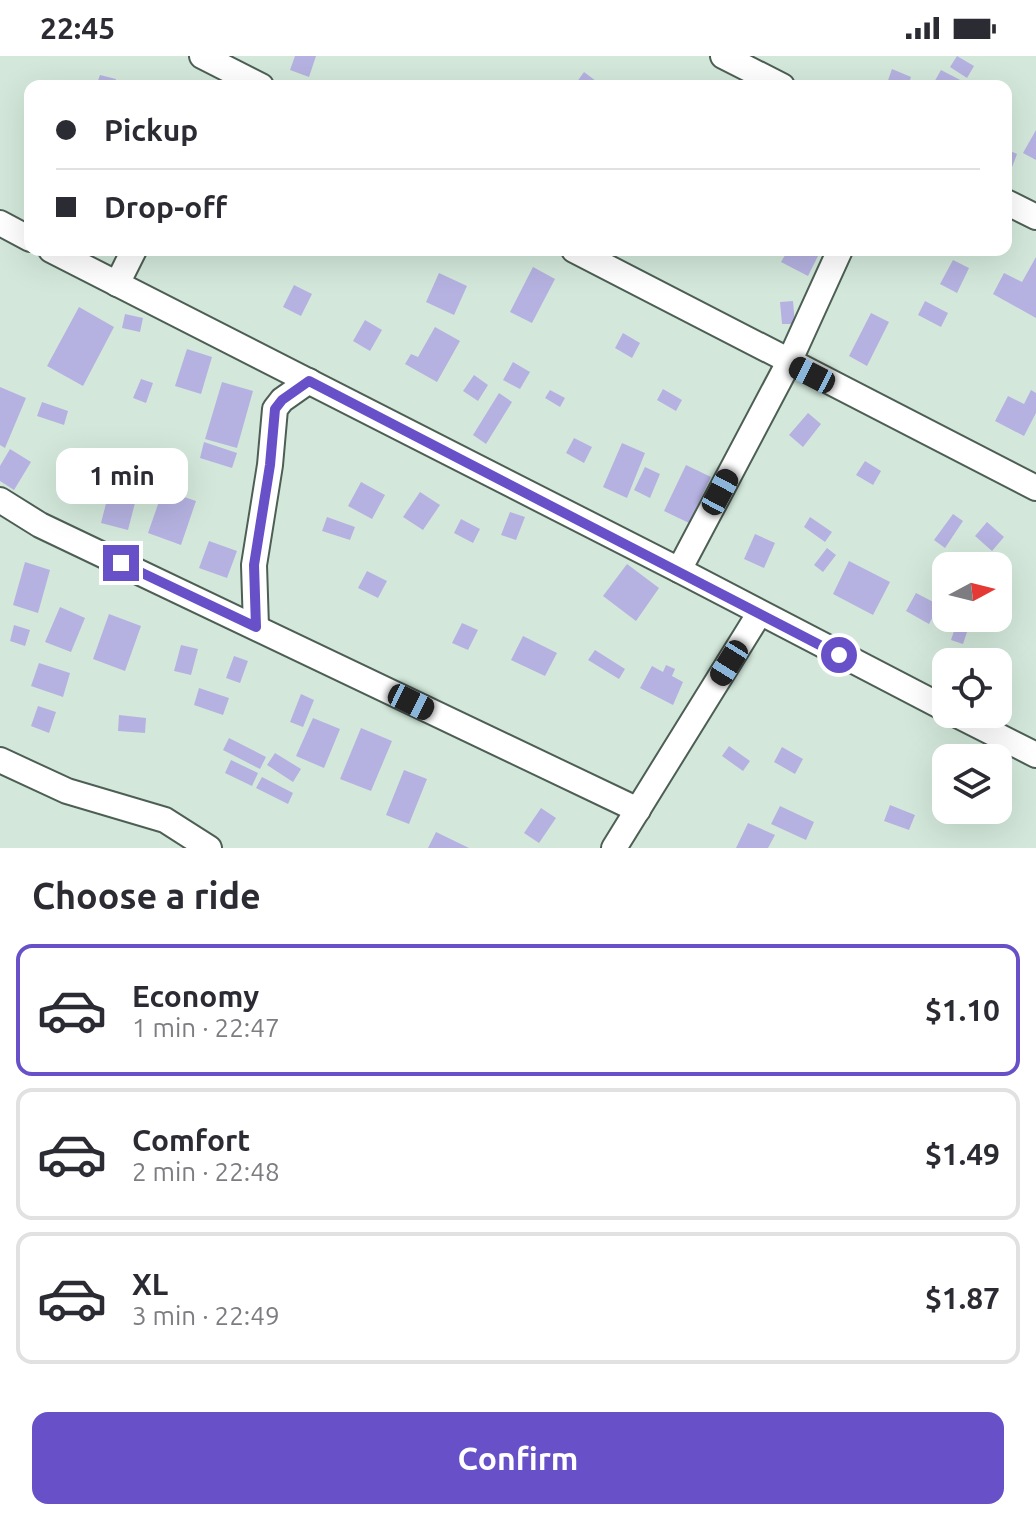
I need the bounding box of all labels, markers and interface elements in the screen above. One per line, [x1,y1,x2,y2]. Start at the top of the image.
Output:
text: 22:45 [40,11,115,45]
text: Pickup [104,113,198,147]
text: Drop-off [104,190,227,224]
car [785,353,839,397]
callout: 1 min [55,447,187,503]
text: 1 min [89,461,155,490]
car [698,465,742,519]
route end [103,545,139,581]
north arrow [932,552,1012,632]
map controls [932,552,1012,824]
car [706,636,752,690]
route start [821,637,857,673]
button: locate [932,648,1012,728]
car [384,681,438,723]
button: layers [932,744,1012,824]
text: Choose a ride [32,875,261,916]
icon: car [36,974,108,1046]
text: Economy [132,979,259,1013]
text: $1.10 [925,993,1000,1027]
text: 1 min · 22:47 [132,1013,280,1042]
icon: car [36,1118,108,1190]
text: Comfort [132,1123,250,1157]
text: $1.49 [925,1137,1000,1171]
text: 2 min · 22:48 [132,1157,280,1186]
icon: car [36,1262,108,1334]
text: XL [132,1267,168,1301]
text: $1.87 [925,1281,1000,1315]
text: 3 min · 22:49 [132,1301,280,1330]
button: Confirm [32,1412,1004,1504]

